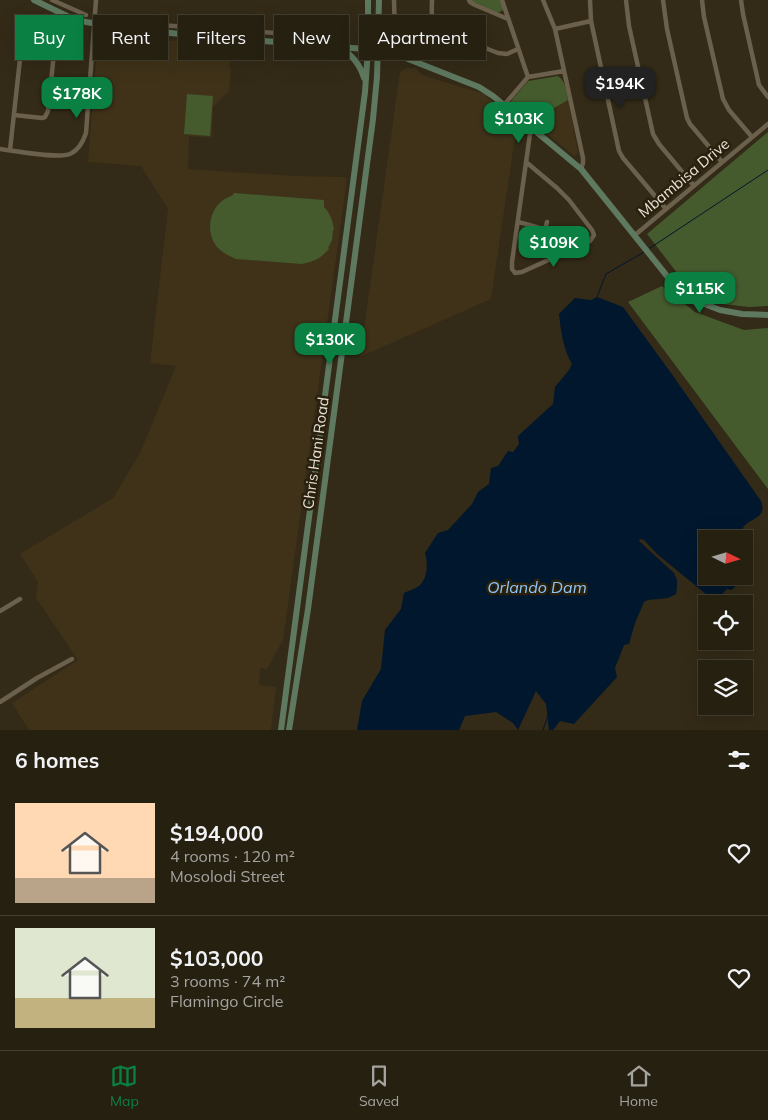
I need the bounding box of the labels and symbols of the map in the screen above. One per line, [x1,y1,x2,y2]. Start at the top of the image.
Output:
pin: $194K [585,66,655,109]
pin: $178K [42,76,112,119]
pin: $103K [484,102,554,144]
street label: Mbambisa Drive [634,134,733,221]
pin: $109K [519,226,589,268]
pin: $115K [665,272,735,314]
pin: $130K [295,322,365,365]
street label: Chris Hani Road [298,396,333,510]
north arrow [698,530,752,585]
water label: Orlando Dam [487,577,587,597]

